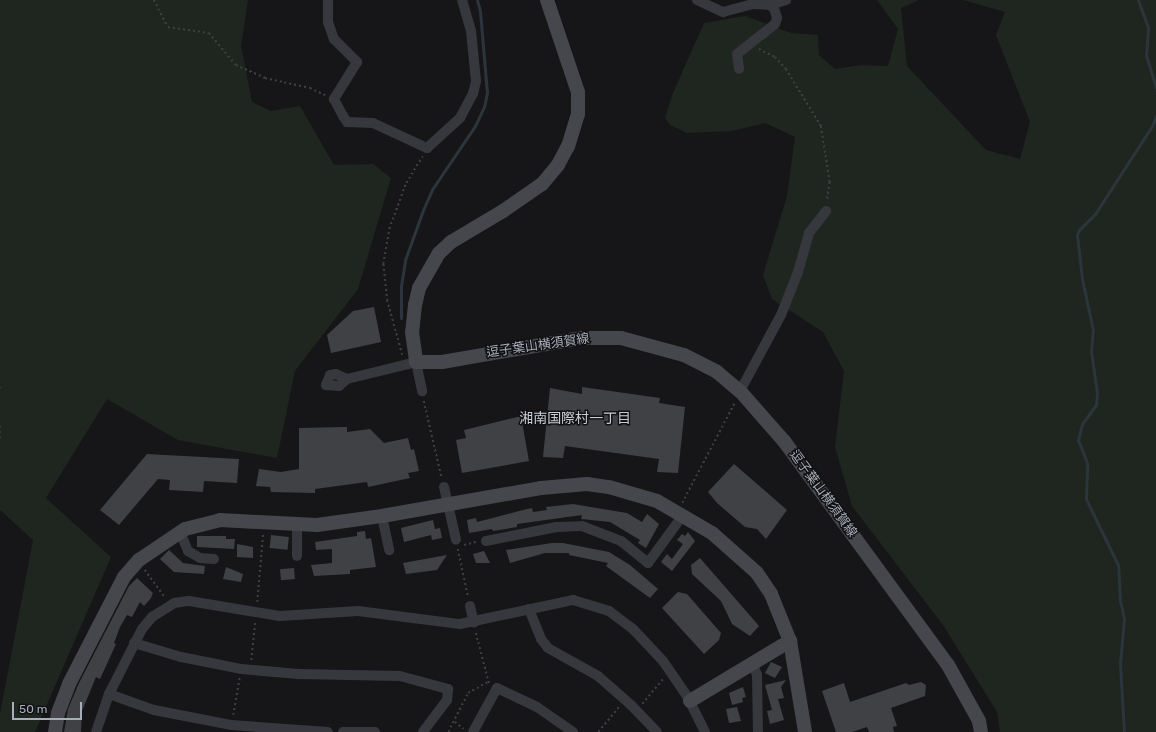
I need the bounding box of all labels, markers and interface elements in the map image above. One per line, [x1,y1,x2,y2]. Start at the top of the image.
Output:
street label: 逗子葉山横須賀線 [485,331,591,361]
district label: 湘南国際村一丁目 [519,411,631,427]
street label: 逗子葉山横須賀線 [786,447,860,541]
scale bar [14,694,84,720]
text: 50 m [19,702,47,716]

